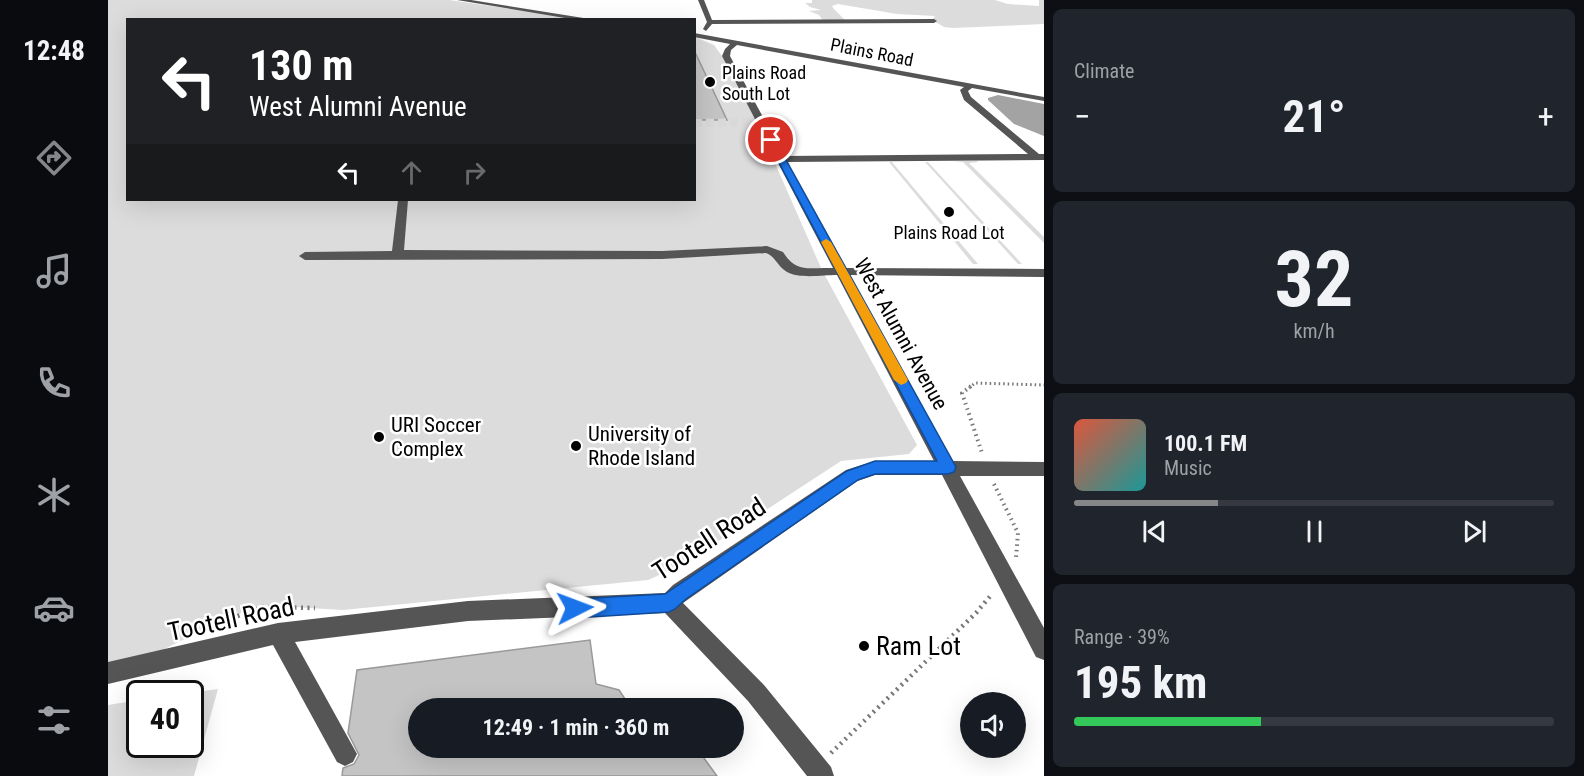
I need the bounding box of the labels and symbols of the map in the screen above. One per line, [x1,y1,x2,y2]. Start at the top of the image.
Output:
street label: Plains Road [829,34,915,70]
place label: Plains Road South Lot [722,62,806,104]
marker: Plains Road South Lot [703,75,717,89]
pin [745,114,796,165]
marker: Plains Road Lot [942,205,956,219]
place label: Plains Road Lot [893,222,1005,243]
street label: West Alumni Avenue [849,254,953,414]
place label: URI Soccer Complex [391,413,481,461]
place label: University of Rhode Island [588,422,695,470]
marker: URI Soccer Complex [372,430,386,444]
marker: University of Rhode Island [569,439,583,453]
street label: Tootell Road [647,491,771,587]
position arrow [543,576,607,640]
street label: Tootell Road [165,591,297,647]
place label: Ram Lot [876,631,961,661]
marker: Ram Lot [857,639,871,653]
speed limit sign: 40 [126,680,204,758]

